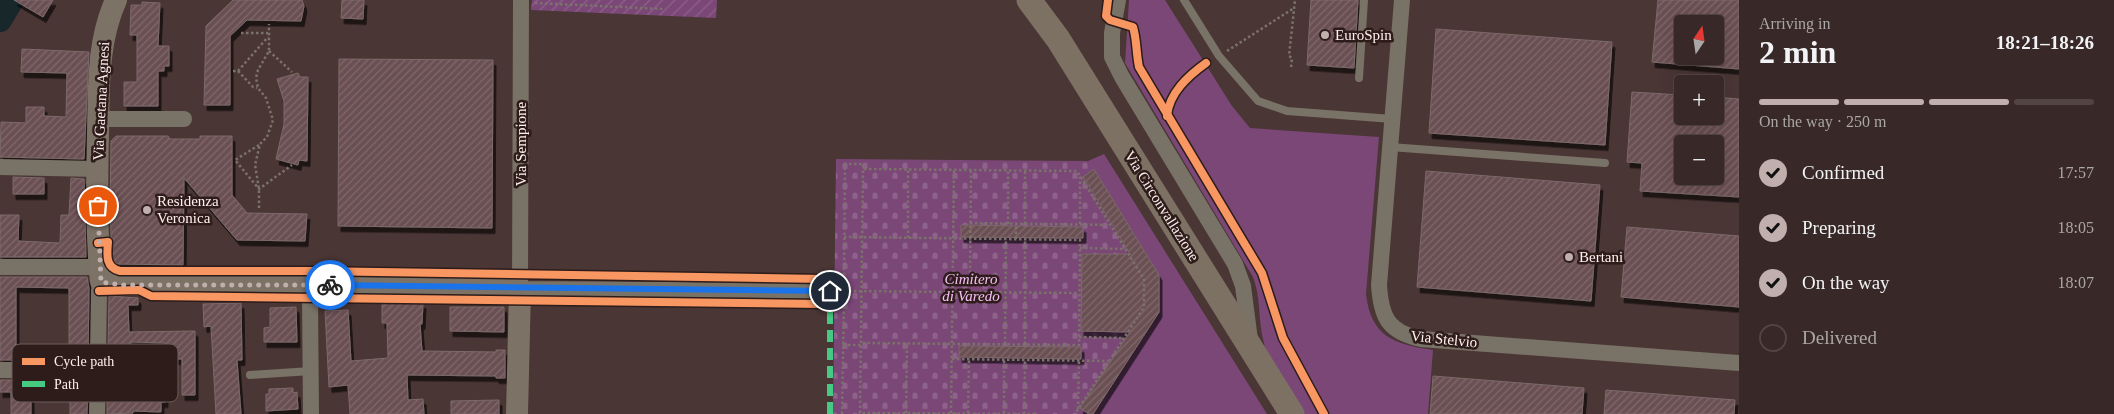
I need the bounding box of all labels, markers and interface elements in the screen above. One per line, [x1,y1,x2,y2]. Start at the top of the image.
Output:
north arrow [1674,15,1724,65]
map controls [1674,15,1724,185]
text: Arriving in [1759,15,1831,32]
place label: EuroSpin [1335,27,1392,43]
marker: EuroSpin [1319,29,1331,41]
text: 18:21–18:26 [1996,32,2094,53]
text: 2 min [1759,34,1836,70]
street label: Via Gaetana Agnesi [90,41,112,161]
button: + [1674,75,1724,125]
street label: Via Sempione [513,101,529,186]
text: On the way · 250 m [1759,113,1887,130]
button: − [1674,135,1724,185]
street label: Via Circonvallazione [1122,148,1203,264]
icon: check [1759,159,1787,187]
text: Confirmed [1802,162,1884,183]
text: 17:57 [2058,164,2094,181]
pin [77,185,119,227]
icon: bag [84,192,112,220]
place label: Residenza Veronica [157,193,219,226]
marker: Residenza Veronica [141,204,153,216]
icon: check [1759,214,1787,242]
text: Preparing [1802,217,1876,238]
text: 18:05 [2058,219,2094,236]
place label: Bertani [1579,249,1623,265]
marker: Bertani [1563,251,1575,263]
courier [305,260,355,310]
icon: check [1759,269,1787,297]
pin [809,270,851,312]
icon: bike [316,271,344,299]
park label: Cimitero di Varedo [942,271,1000,304]
text: On the way [1802,272,1890,293]
text: 18:07 [2058,274,2094,291]
icon: home [816,277,844,305]
text: Delivered [1802,327,1877,348]
street label: Via Stelvio [1410,328,1478,350]
legend [12,344,178,402]
text: Cycle path [54,354,114,369]
text: Path [54,377,79,392]

